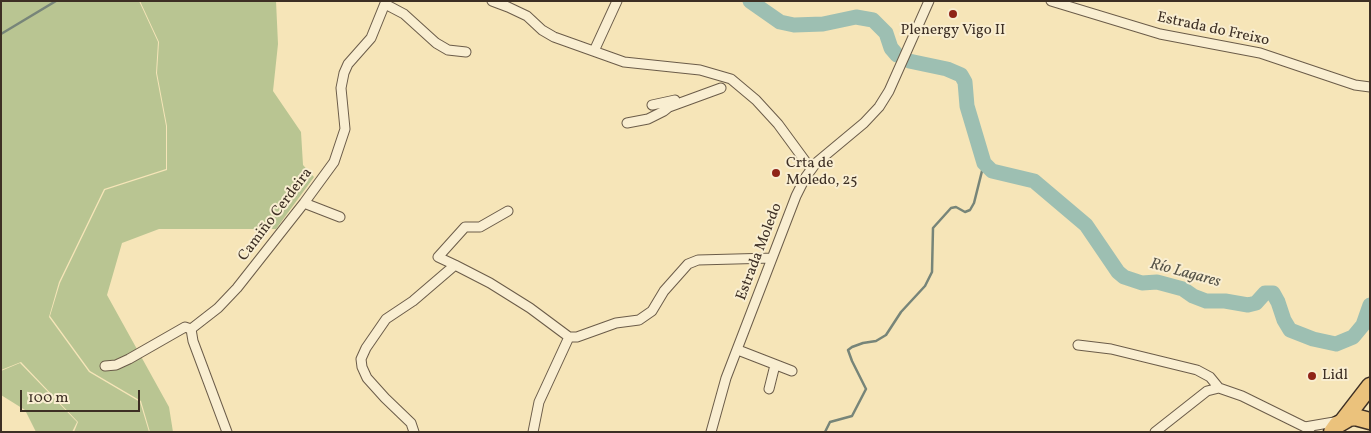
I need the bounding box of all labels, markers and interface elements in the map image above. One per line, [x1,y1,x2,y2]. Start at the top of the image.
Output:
marker: Plenergy Vigo II [947,8,959,20]
street label: Estrada do Freixo [1155,9,1271,51]
place label: Plenergy Vigo II [901,22,1005,40]
place label: Crta de Moledo, 25 [786,155,858,190]
street label: Camiño Cerdeira [235,165,317,265]
marker: Crta de Moledo, 25 [770,167,782,179]
street label: Estrada Moledo [733,201,787,303]
water label: Río Lagares [1148,255,1222,293]
place label: Lidl [1322,367,1348,385]
marker: Lidl [1306,370,1318,382]
scale bar [22,380,142,412]
text: 100 m [28,388,68,409]

